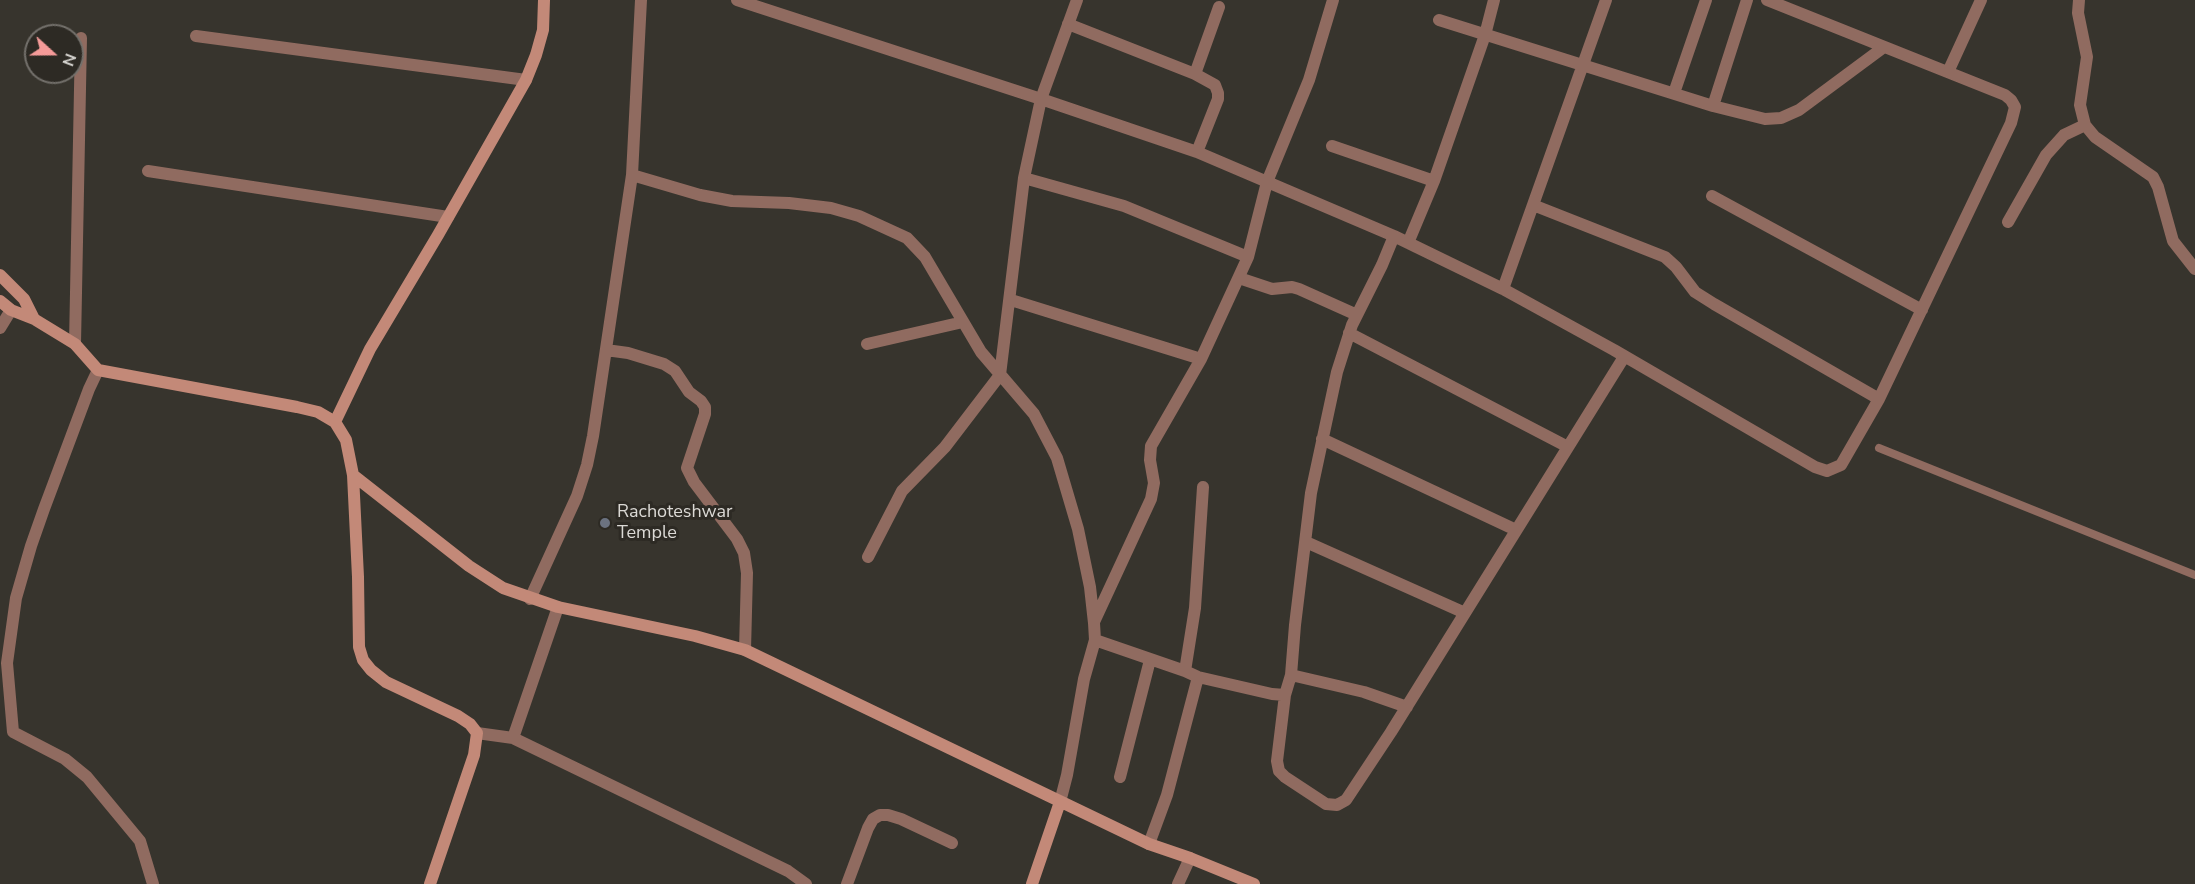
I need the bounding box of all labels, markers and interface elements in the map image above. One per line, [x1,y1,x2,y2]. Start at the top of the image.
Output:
north arrow [24,24,84,84]
text: N [57,50,81,69]
place label: Rachoteshwar Temple [617,502,733,544]
marker: Rachoteshwar Temple [598,516,612,530]

